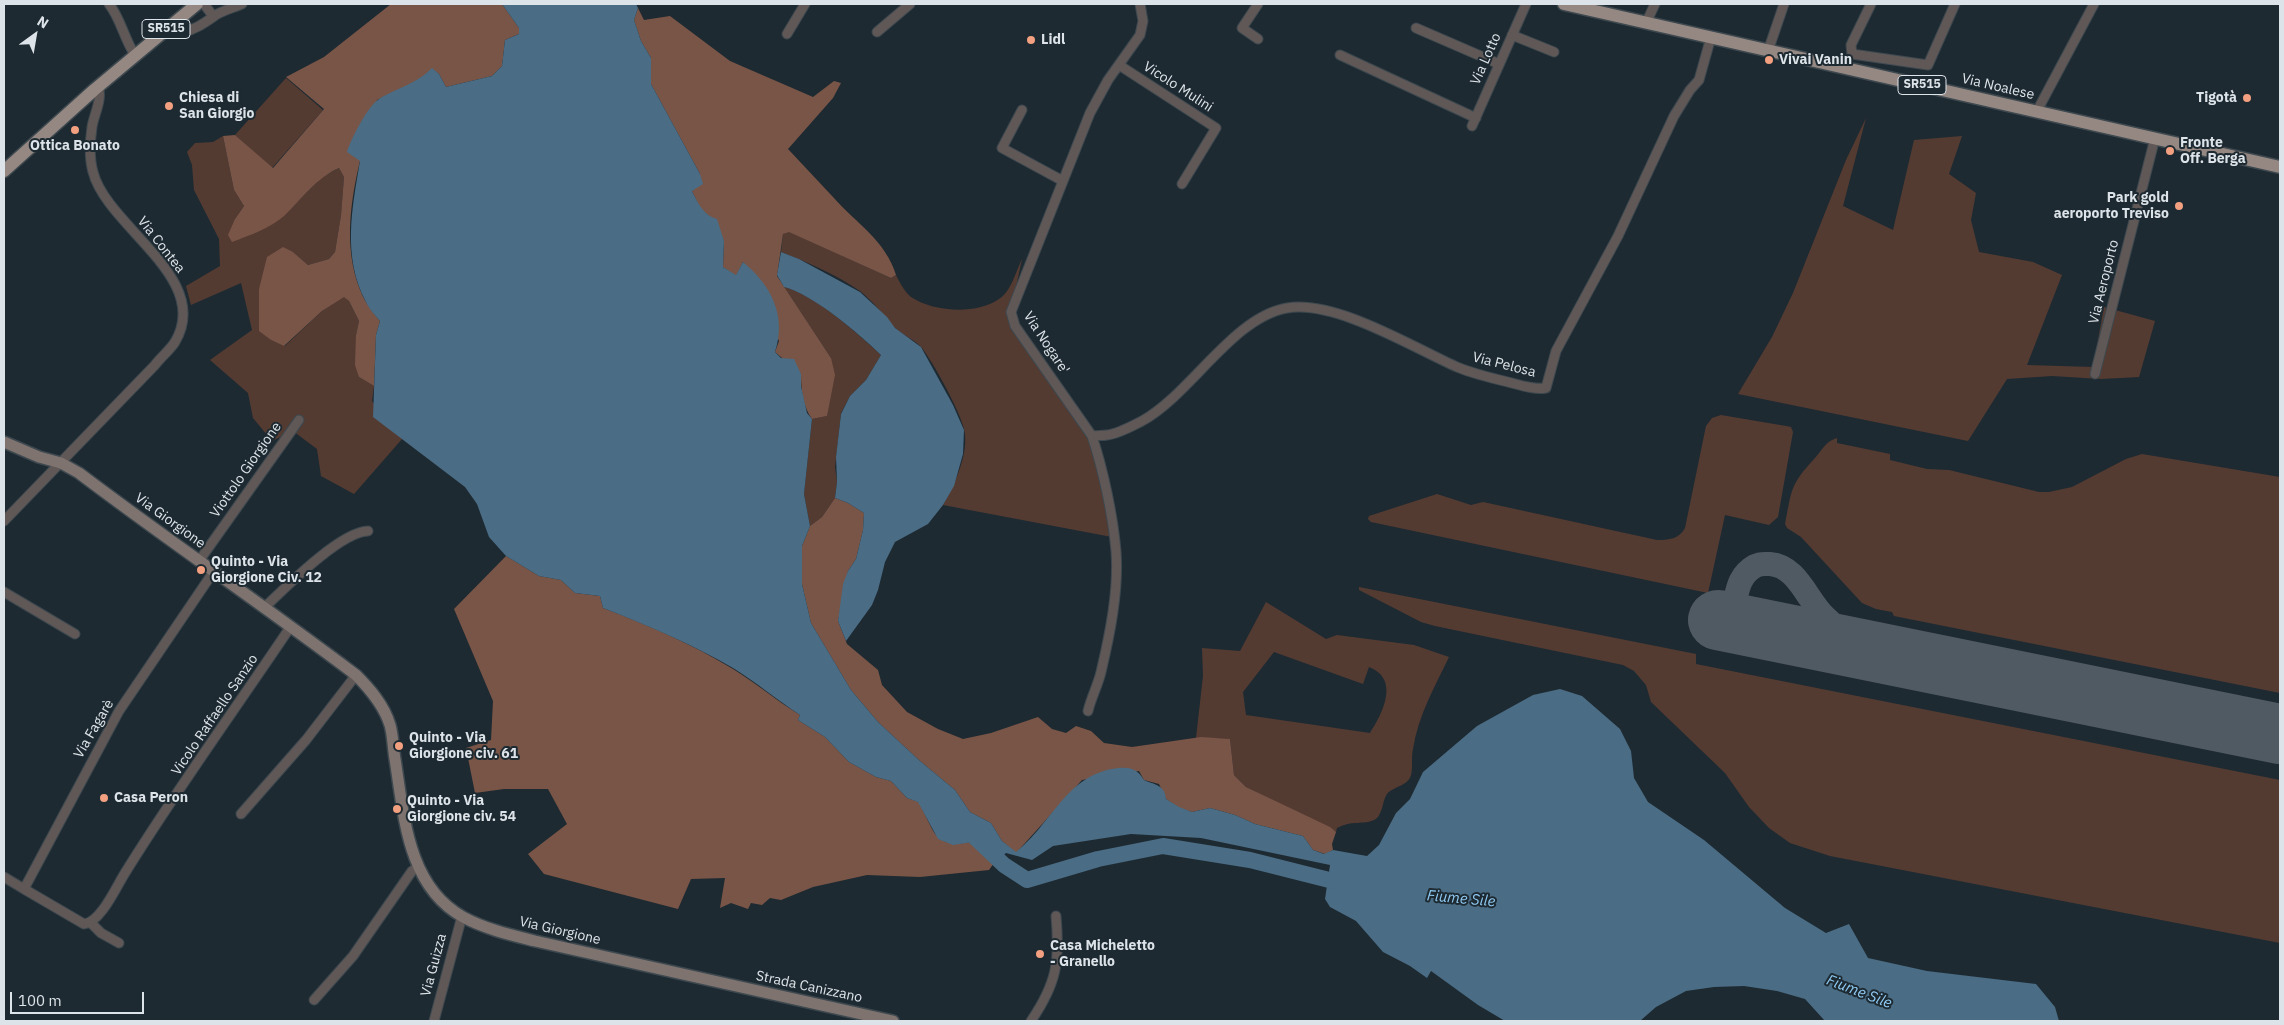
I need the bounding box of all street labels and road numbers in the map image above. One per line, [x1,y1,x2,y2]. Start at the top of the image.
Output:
road number: SR515 [142,20,190,38]
street label: Via Lotto [1467,30,1505,88]
street label: Vicolo Mulini [1140,58,1216,116]
street label: Via Noalese [1960,70,2036,104]
road number: SR515 [1898,76,1946,94]
street label: Via Contea [134,213,188,277]
street label: Via Aeroporto [2085,238,2123,326]
street label: Via Nogare' [1020,309,1072,377]
street label: Via Pelosa [1471,349,1537,381]
street label: Viottolo Giorgione [207,419,285,521]
street label: Via Giorgione [131,490,209,552]
street label: Vicolo Raffaello Sanzio [168,651,262,779]
street label: Via Fagarè [70,697,118,761]
street label: Via Giorgione [518,913,602,949]
street label: Via Guizza [418,932,450,998]
street label: Strada Canizzano [754,968,864,1006]

